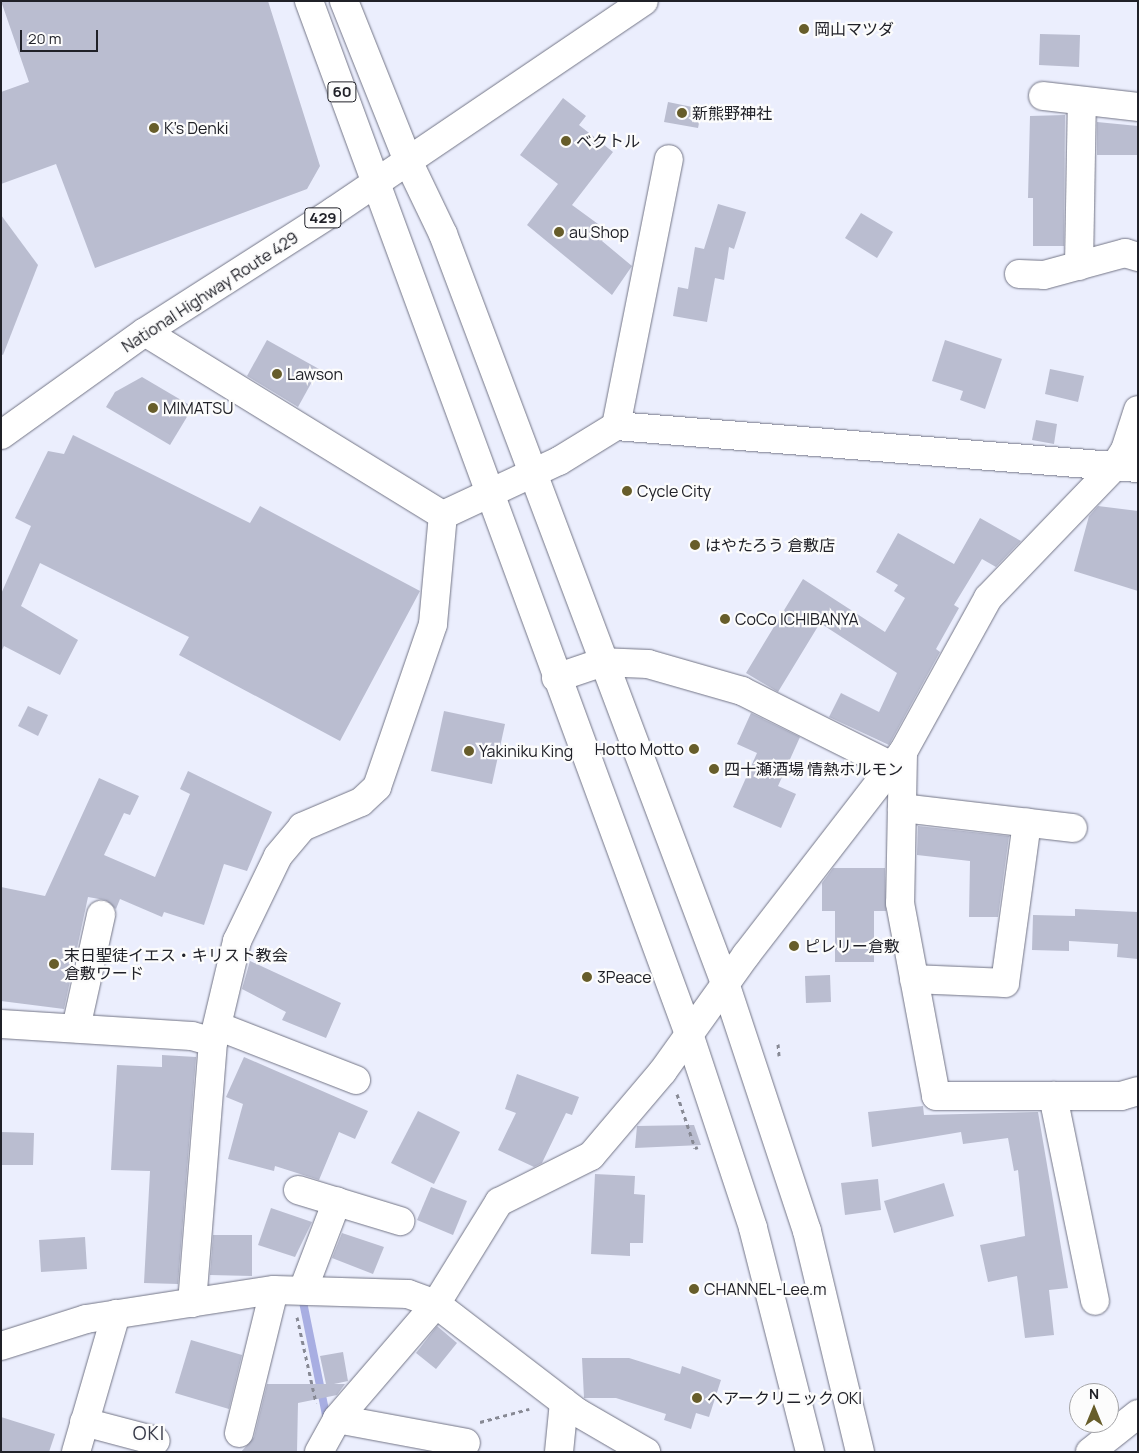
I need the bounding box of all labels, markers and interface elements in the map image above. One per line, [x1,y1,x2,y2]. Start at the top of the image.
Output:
place label: 岡山マツダ [814,19,894,39]
scale bar [22,20,100,52]
marker: 岡山マツダ [798,23,810,35]
text: 20 m [28,28,61,49]
road number: 60 [327,80,357,104]
place label: 新熊野神社 [692,103,772,123]
marker: 新熊野神社 [676,107,688,119]
place label: K's Denki [164,118,228,138]
marker: K's Denki [148,122,160,134]
place label: ベクトル [576,131,640,151]
marker: ベクトル [560,135,572,147]
road number: 429 [304,206,342,230]
place label: au Shop [569,222,629,242]
marker: au Shop [553,226,565,238]
street label: National Highway Route 429 [118,228,302,356]
place label: Lawson [287,364,343,384]
marker: Lawson [271,368,283,380]
place label: MIMATSU [163,398,233,418]
marker: MIMATSU [147,402,159,414]
place label: Cycle City [637,481,711,501]
marker: Cycle City [621,485,633,497]
place label: はやたろう 倉敷店 [705,535,836,555]
marker: はやたろう 倉敷店 [689,539,701,551]
place label: CoCo ICHIBANYA [735,609,859,629]
marker: CoCo ICHIBANYA [719,613,731,625]
place label: Hotto Motto [595,739,684,759]
place label: Yakiniku King [479,741,573,761]
marker: Hotto Motto [688,743,700,755]
marker: Yakiniku King [463,745,475,757]
place label: 四十瀬酒場 情熱ホルモン [724,759,903,779]
marker: 四十瀬酒場 情熱ホルモン [708,763,720,775]
place label: ピレリー倉敷 [804,936,900,956]
marker: ピレリー倉敷 [788,940,800,952]
place label: 末日聖徒イエス・キリスト教会 倉敷ワード [64,945,288,983]
marker: 末日聖徒イエス・キリスト教会 倉敷ワード [48,958,60,970]
place label: 3Peace [597,967,652,987]
marker: 3Peace [581,971,593,983]
place label: CHANNEL-Lee.m [704,1279,827,1299]
marker: CHANNEL-Lee.m [688,1283,700,1295]
north arrow [1069,1383,1119,1433]
text: N [1089,1384,1099,1403]
place label: ヘアークリニック OKI [707,1388,862,1408]
marker: ヘアークリニック OKI [691,1392,703,1404]
district label: OKI [132,1423,166,1445]

